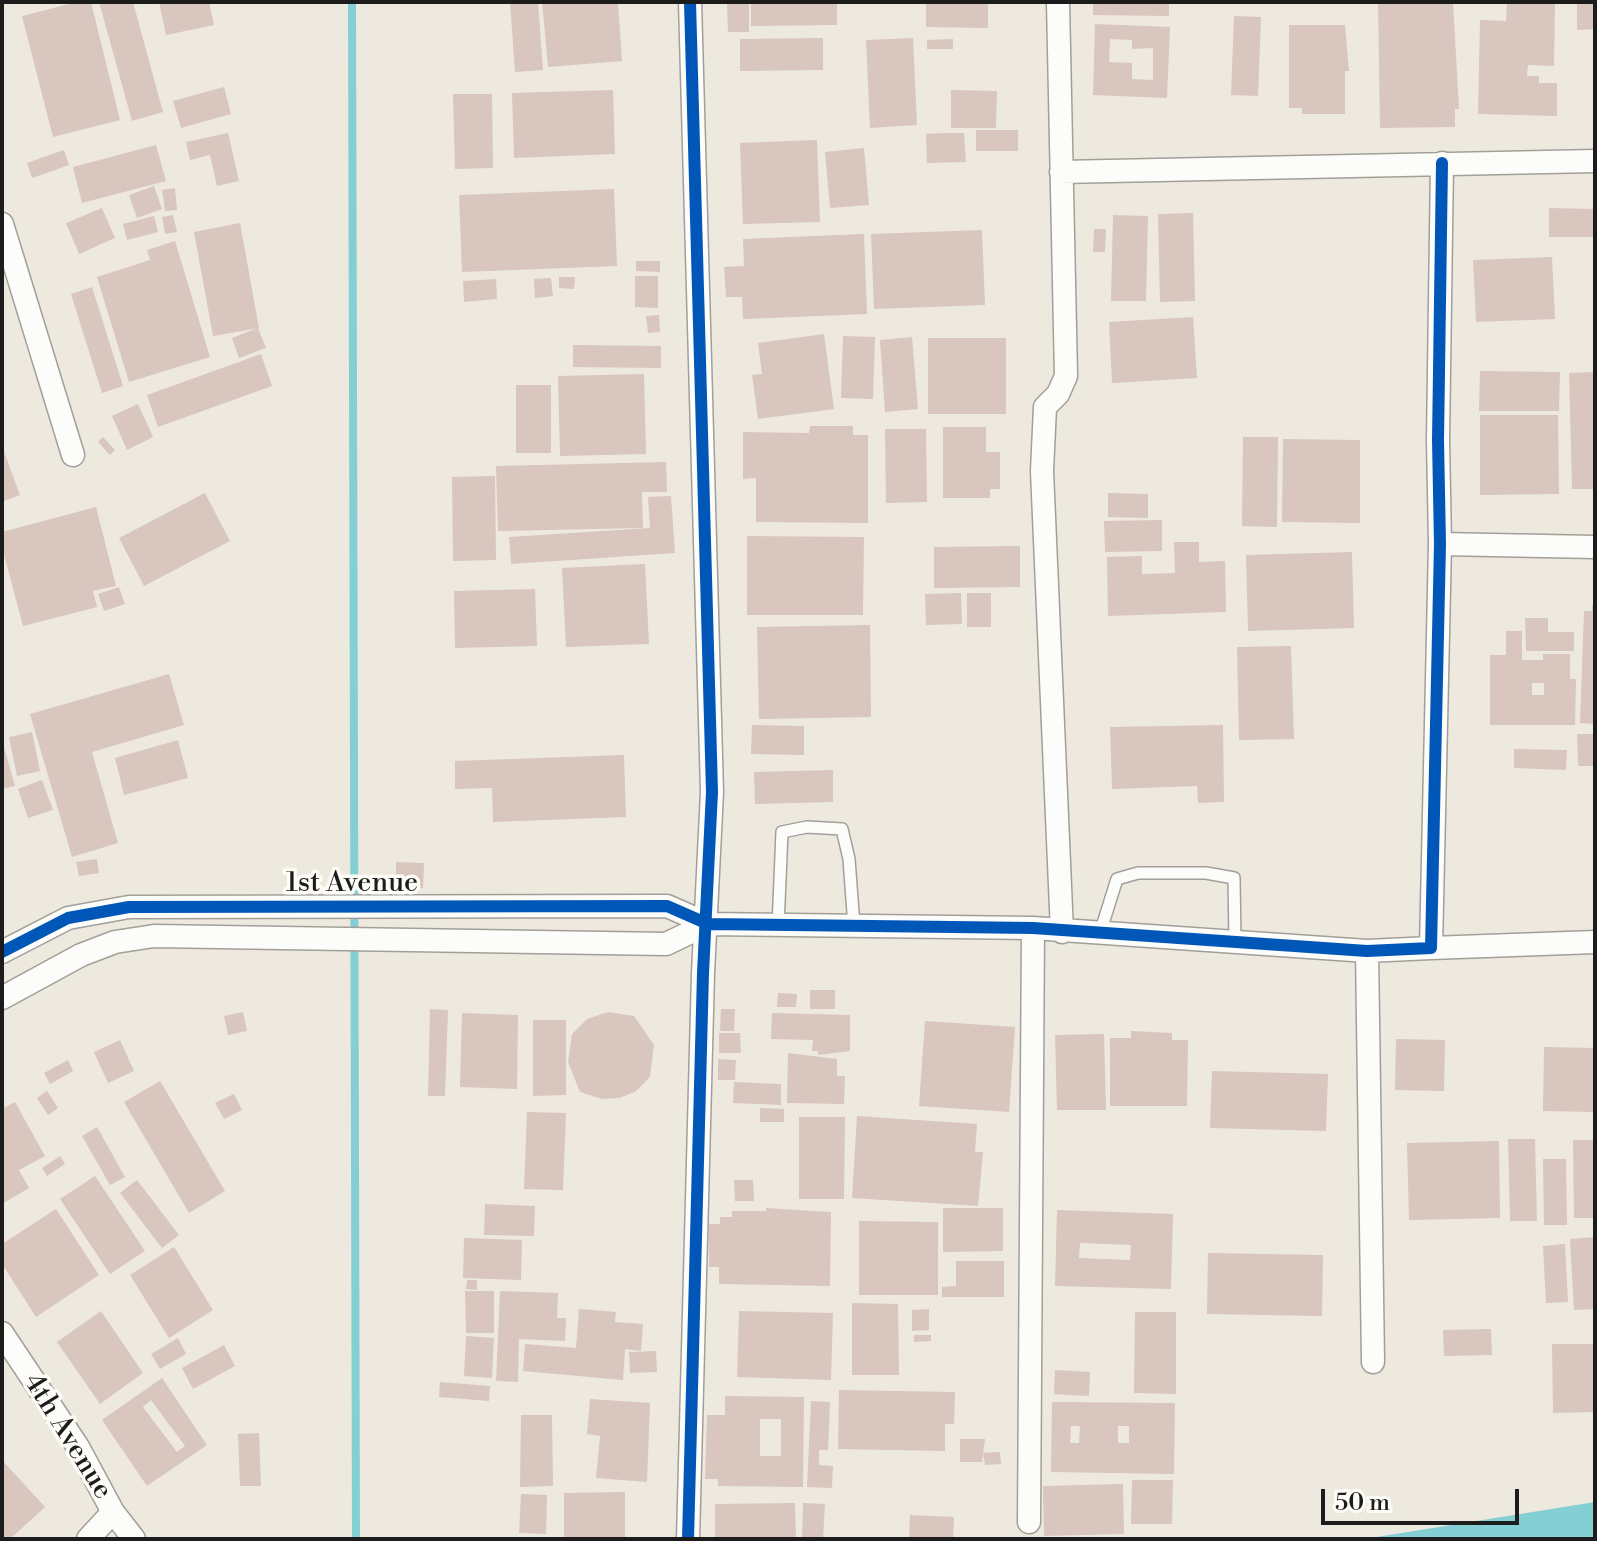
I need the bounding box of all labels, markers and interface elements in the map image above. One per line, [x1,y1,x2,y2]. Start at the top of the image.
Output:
street label: 1st Avenue [286,867,418,901]
street label: 4th Avenue [15,1368,119,1506]
scale bar [1325,1473,1523,1523]
text: 50 m [1335,1488,1390,1518]

